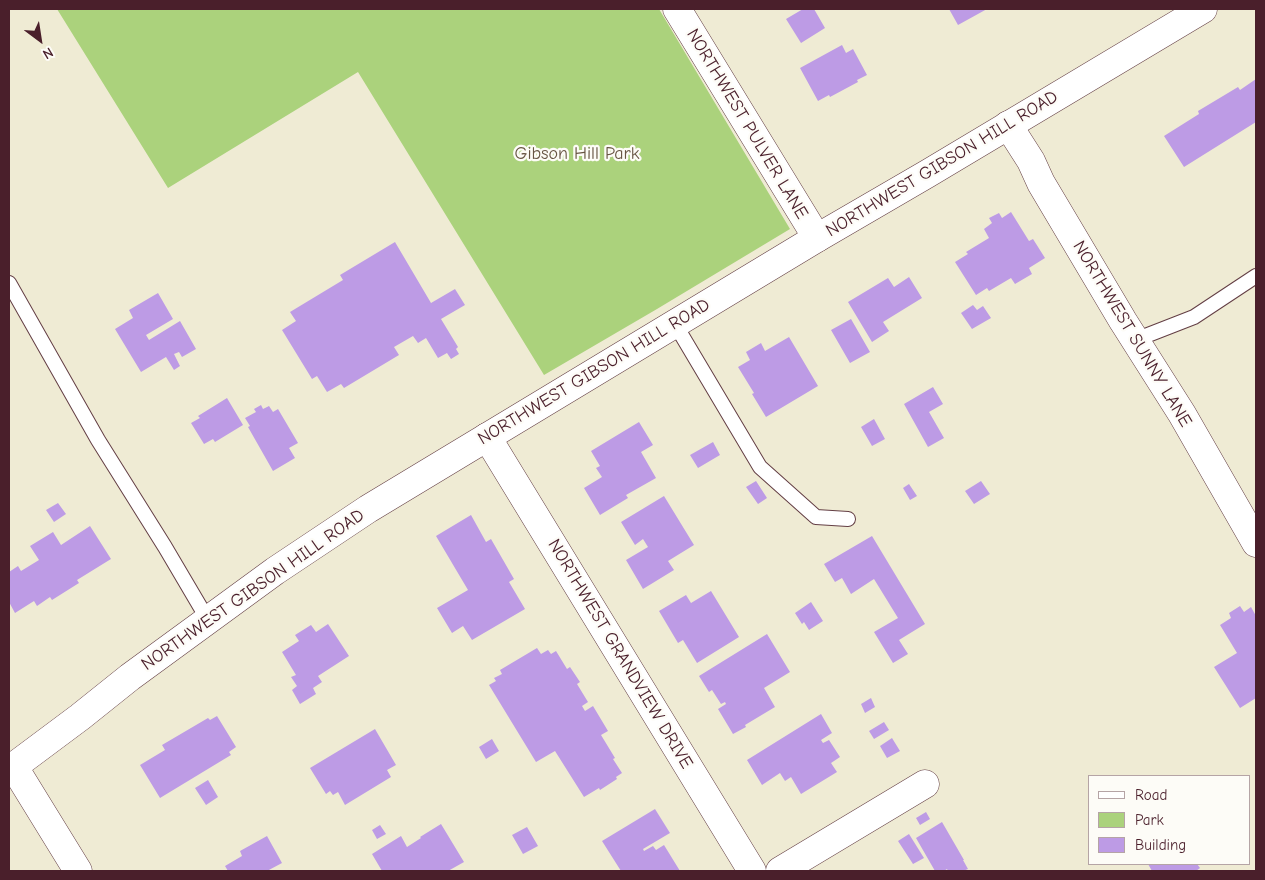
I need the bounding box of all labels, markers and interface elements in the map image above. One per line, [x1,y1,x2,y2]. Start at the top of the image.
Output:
north arrow [15,15,65,65]
street label: NORTHWEST PULVER LANE [682,25,812,223]
text: N [40,44,56,63]
street label: NORTHWEST GIBSON HILL ROAD [822,86,1062,242]
park label: Gibson Hill Park [515,143,639,165]
street label: NORTHWEST SUNNY LANE [1068,237,1196,431]
street label: NORTHWEST GIBSON HILL ROAD [474,294,714,450]
street label: NORTHWEST GIBSON HILL ROAD [137,505,369,675]
street label: NORTHWEST GRANDVIEW DRIVE [543,535,697,773]
legend [1088,775,1250,865]
text: Road [1135,786,1167,804]
text: Park [1135,811,1164,829]
text: Building [1135,836,1186,854]

